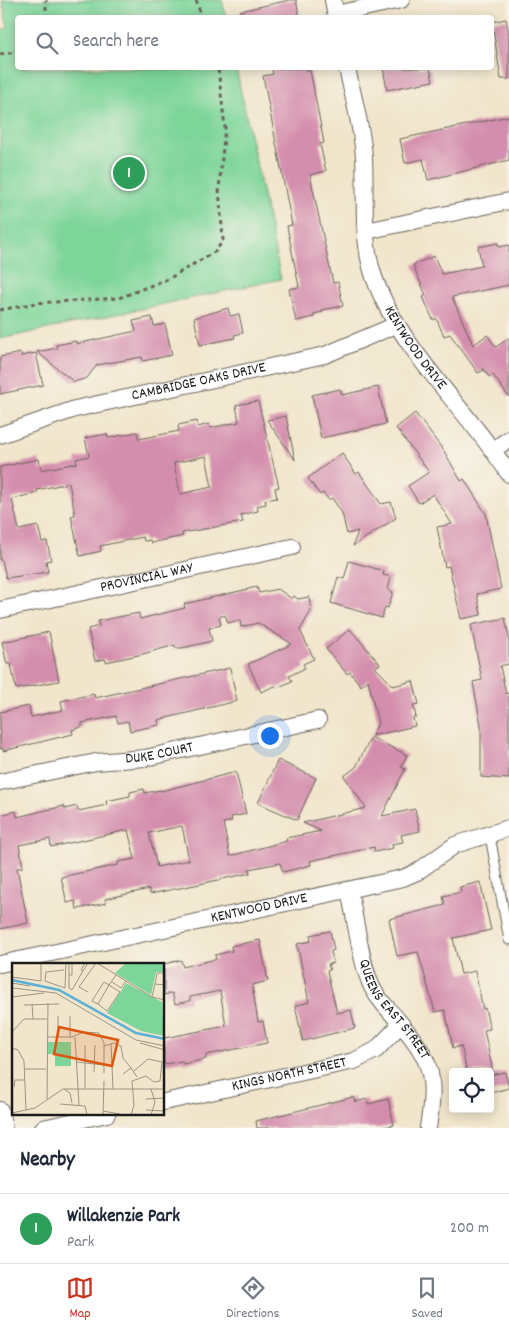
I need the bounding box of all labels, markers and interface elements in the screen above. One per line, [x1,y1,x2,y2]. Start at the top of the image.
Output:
search box [15,15,494,70]
icon: search [33,29,61,57]
text: Search here [73,29,159,56]
pin: 1 [113,154,145,192]
street label: KENTWOOD DRIVE [378,302,452,395]
street label: CAMBRIDGE OAKS DRIVE [130,357,268,407]
street label: PROVINCIAL WAY [98,558,195,599]
your location [257,723,283,749]
street label: DUKE COURT [125,737,195,771]
street label: KENTWOOD DRIVE [209,888,310,930]
street label: QUEENS EAST STREET [352,957,435,1063]
inset map [12,963,165,1116]
street label: KINGS NORTH STREET [230,1052,349,1098]
map controls [449,1068,494,1113]
button: locate [449,1068,494,1113]
text: Nearby [20,1146,75,1176]
text: Willakenzie Park [67,1204,180,1231]
text: 1 [34,1217,38,1240]
text: 200 m [450,1217,489,1240]
text: Park [67,1231,94,1254]
tab: Map [66,1274,94,1324]
tab: Directions [226,1274,279,1324]
tab: Saved [412,1274,443,1324]

